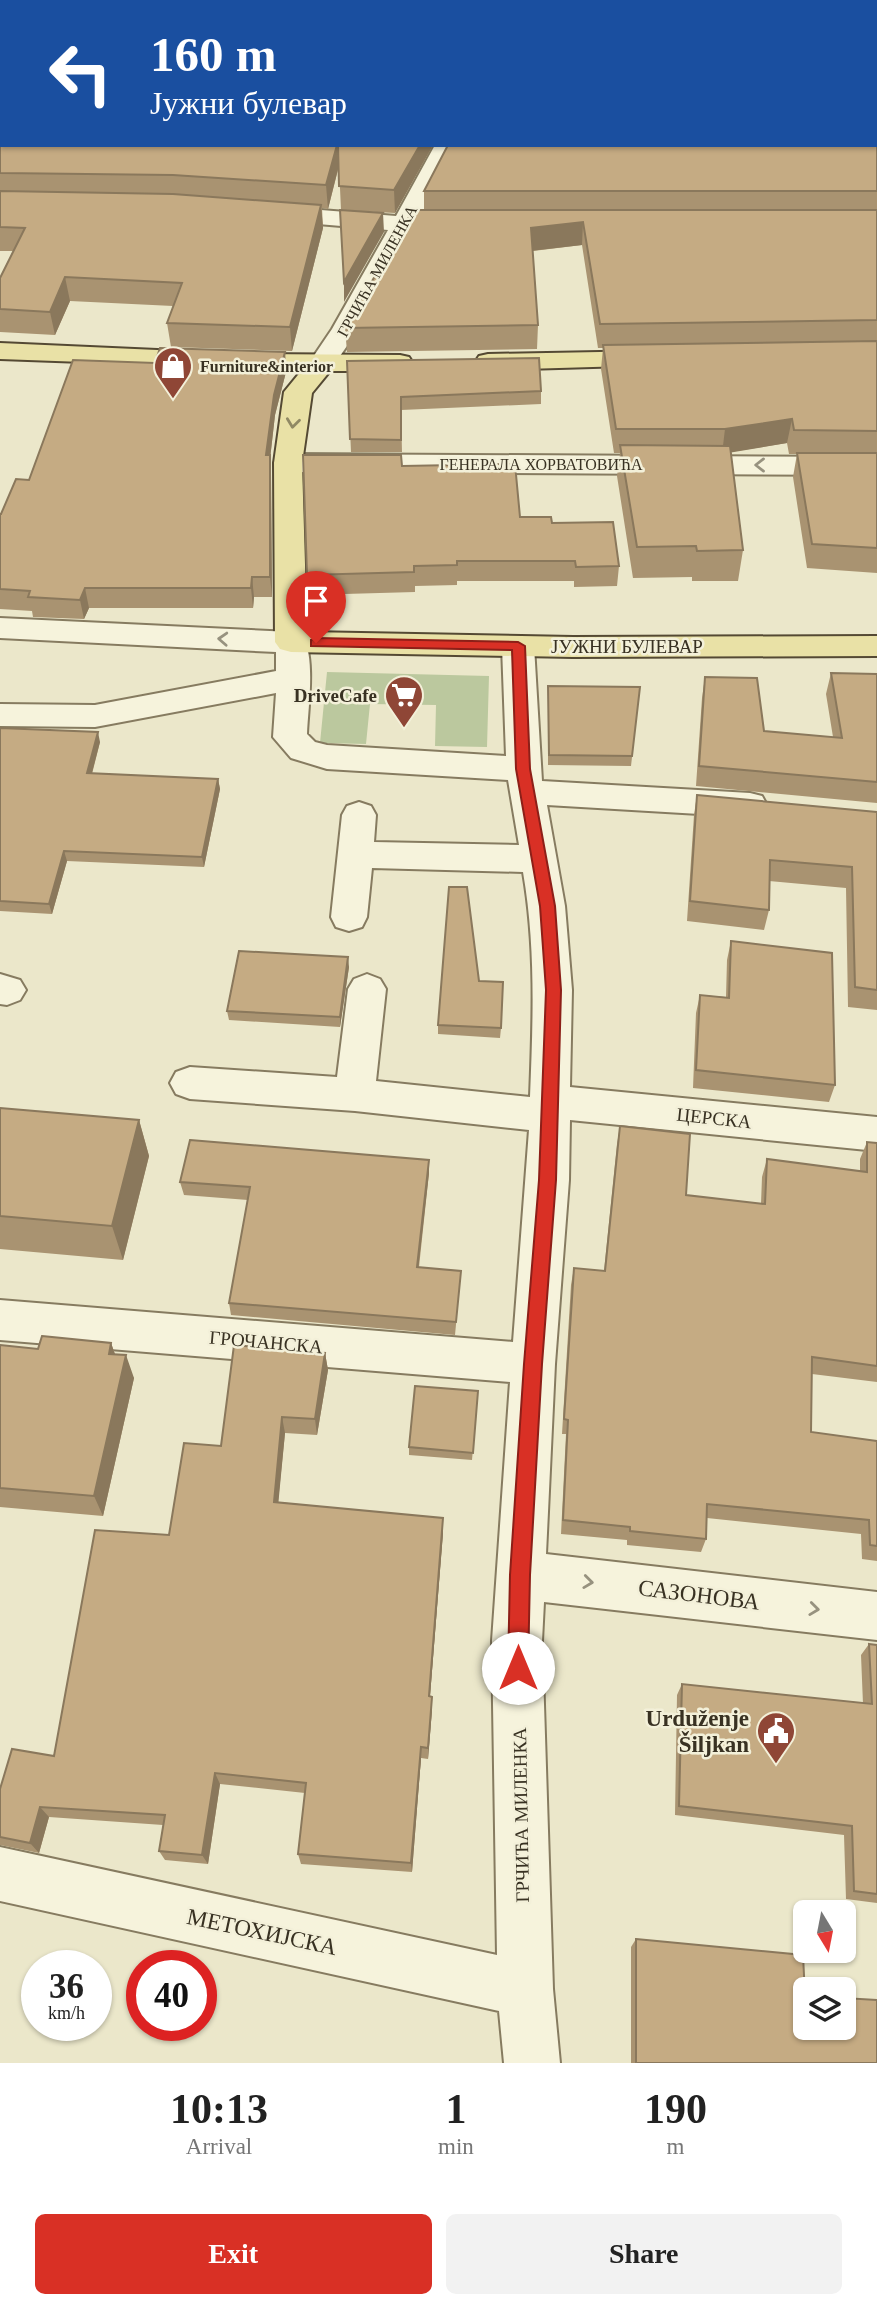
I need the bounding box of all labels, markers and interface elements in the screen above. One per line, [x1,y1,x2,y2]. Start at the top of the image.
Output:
text: 160 m [150,27,277,82]
icon: left [35,28,126,119]
text: Јужни булевар [150,85,347,121]
street label: ГРЧИЋА МИЛЕНКА [334,202,420,340]
shop icon: Furniture&interior [152,345,194,400]
place label: Furniture&interior [200,358,333,375]
one-way arrow [286,417,301,428]
street label: ГЕНЕРАЛА ХОРВАТОВИЋА [440,456,643,473]
one-way arrow [754,457,765,473]
pin [286,571,346,643]
icon: arrive [297,582,335,620]
one-way arrow [217,631,228,646]
street label: ЈУЖНИ БУЛЕВАР [551,636,703,657]
supermarket icon: DriveCafe [383,674,425,729]
place label: DriveCafe [294,685,377,706]
street label: ЦЕРСКА [676,1104,753,1132]
street label: ГРОЧАНСКА [208,1327,324,1357]
one-way arrow [582,1575,594,1590]
street label: САЗОНОВА [637,1575,761,1615]
one-way arrow [808,1601,820,1616]
position arrow [481,1631,555,1705]
place label: Urduženje Šiljkan [646,1706,749,1757]
public building icon: Urduženje Šiljkan [755,1710,797,1765]
street label: ГРЧИЋА МИЛЕНКА [509,1727,533,1903]
north arrow [793,1900,856,1964]
map controls [793,1900,856,2040]
street label: МЕТОХИЈСКА [185,1904,340,1960]
speed limit sign: 40 [126,1950,217,2041]
text: 36 [49,1967,84,2006]
button: layers [793,1977,856,2040]
text: km/h [48,2003,85,2023]
text: 10:13 [170,2086,268,2132]
text: 1 [445,2086,466,2132]
text: 190 [644,2086,707,2132]
text: Arrival [186,2134,252,2159]
text: min [438,2134,474,2159]
text: m [666,2134,684,2159]
button: Exit [35,2214,432,2294]
button: Share [446,2214,842,2294]

